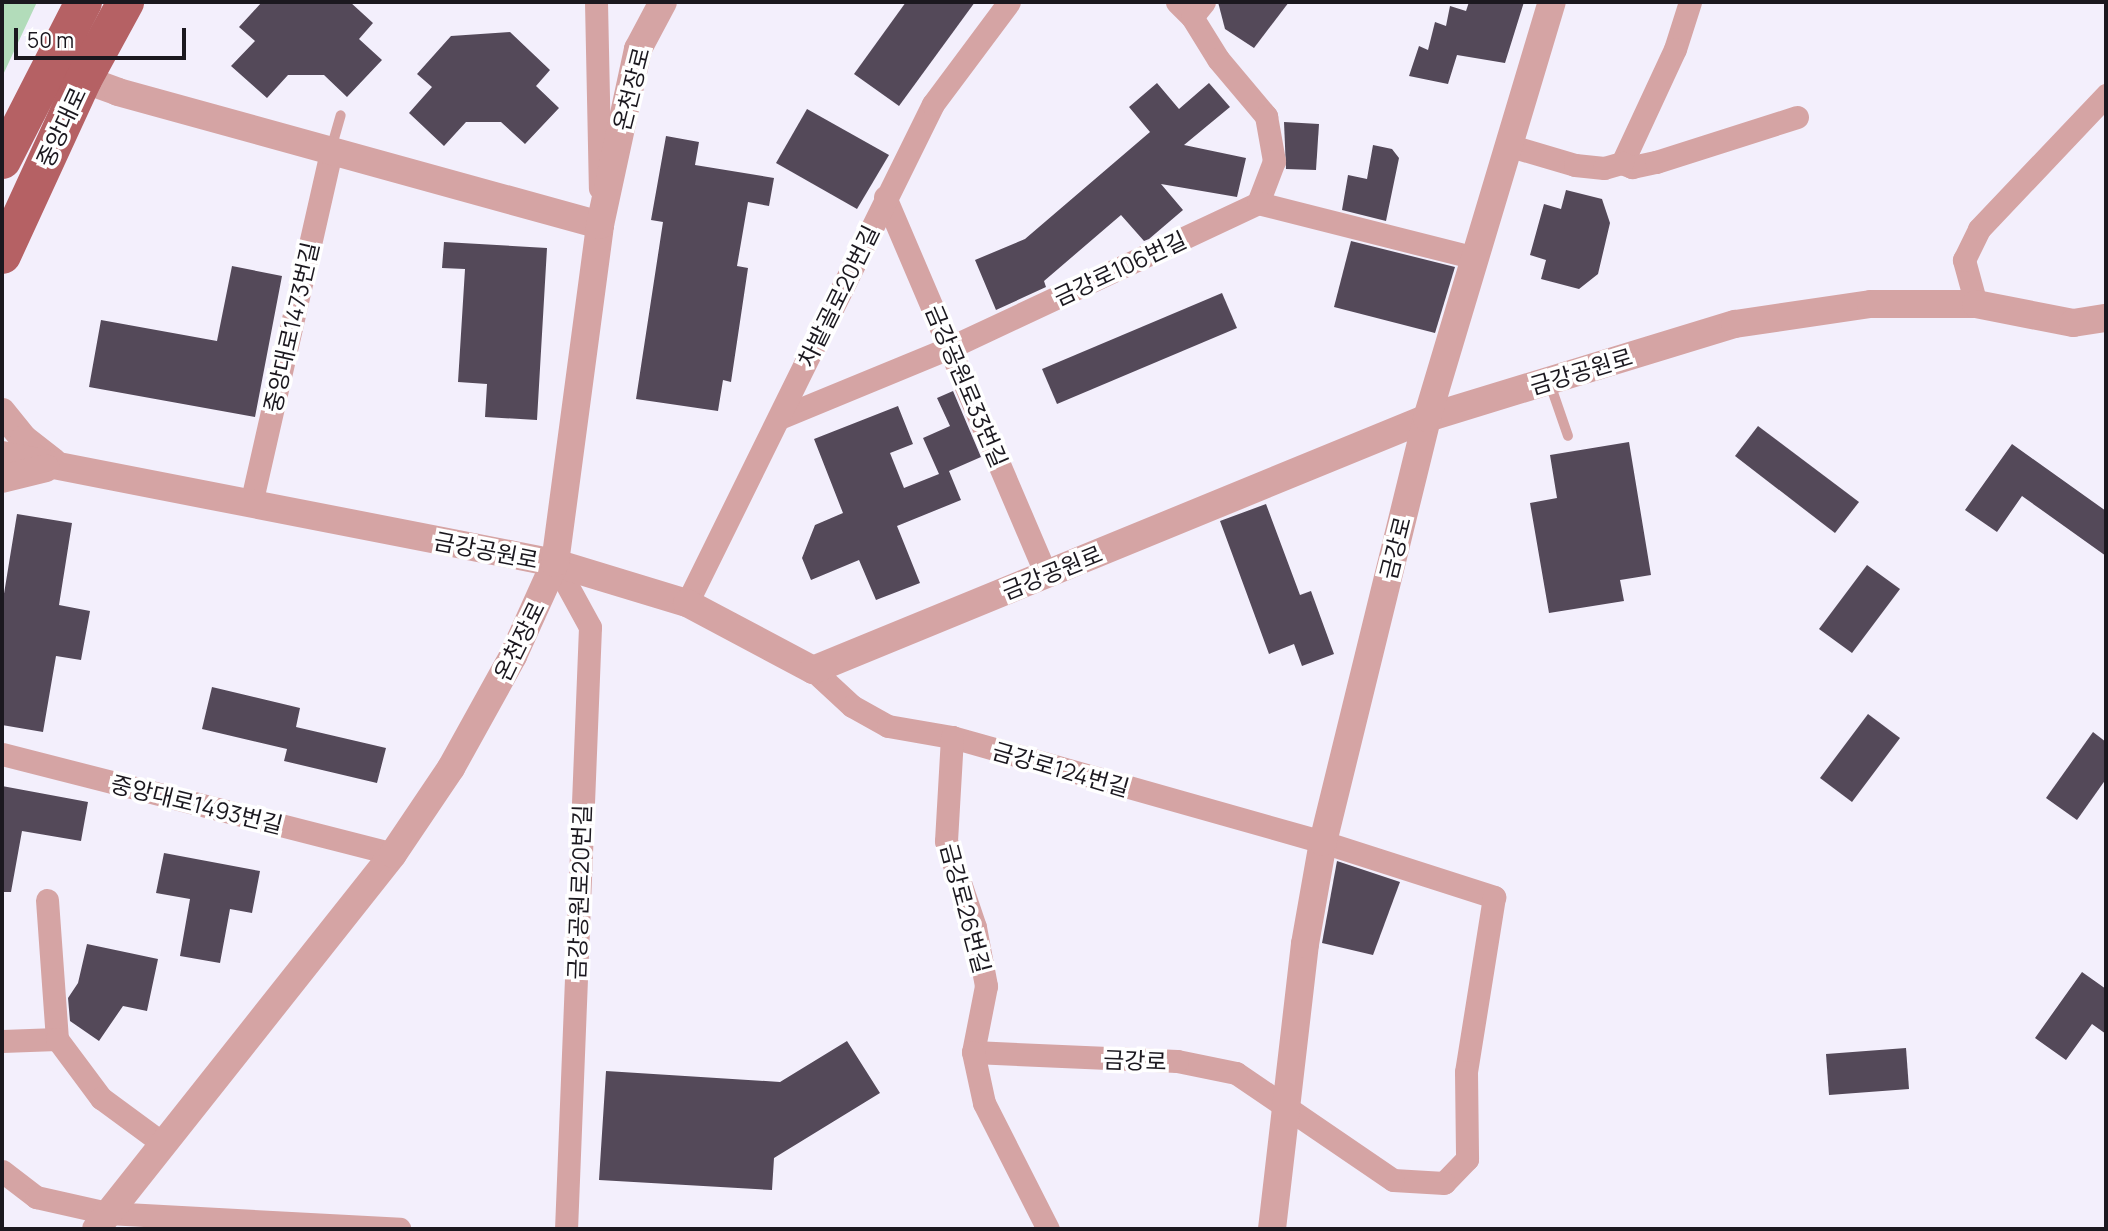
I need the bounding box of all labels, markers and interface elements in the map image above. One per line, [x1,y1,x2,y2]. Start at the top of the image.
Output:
scale bar [18,14,189,58]
text: 50 m [27,26,74,54]
street label: 온천장로 [607,45,655,133]
street label: 중앙대로 [31,83,91,171]
street label: 차밭골로20번길 [792,221,884,371]
street label: 금강로106번길 [1049,225,1191,311]
street label: 중앙대로1473번길 [258,239,324,415]
street label: 금강공원로33번길 [920,301,1014,471]
street label: 금강공원로 [1526,342,1636,400]
street label: 금강로 [1374,514,1416,582]
street label: 금강공원로 [431,526,541,574]
street label: 금강공원로 [998,539,1106,605]
street label: 온천장로 [488,597,550,685]
street label: 금강로124번길 [989,736,1133,802]
street label: 중앙대로1493번길 [108,769,286,839]
street label: 금강공원로20번길 [562,804,596,980]
street label: 금강로26번길 [935,840,997,976]
street label: 금강로 [1103,1045,1167,1075]

